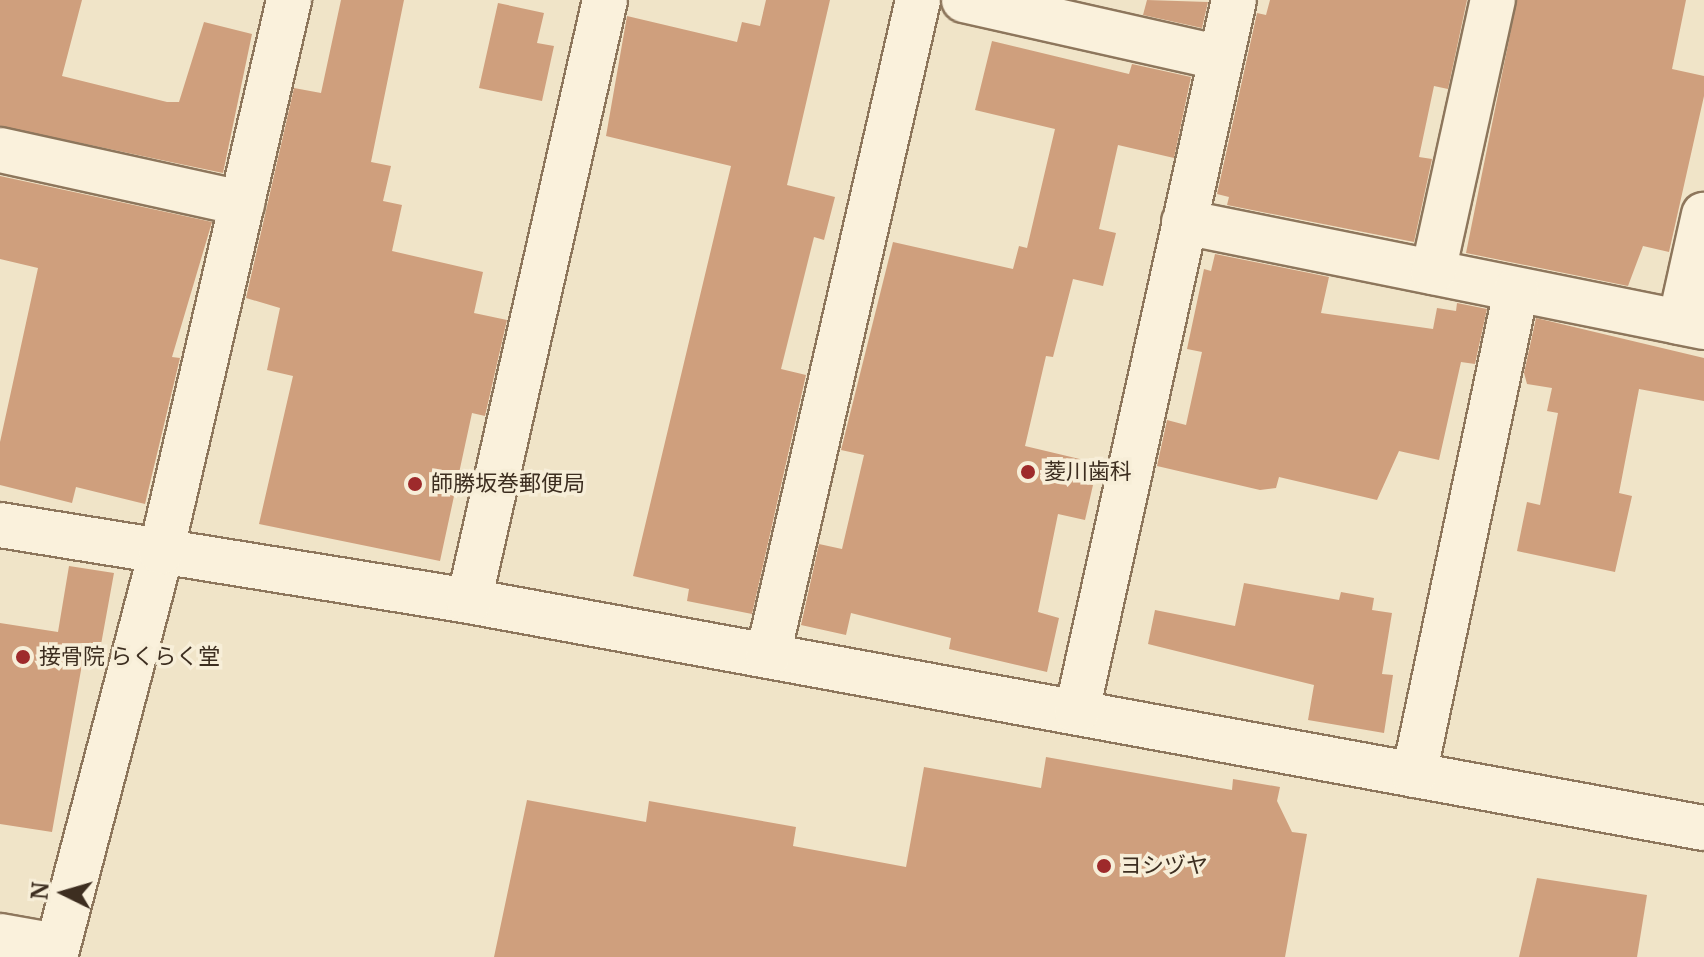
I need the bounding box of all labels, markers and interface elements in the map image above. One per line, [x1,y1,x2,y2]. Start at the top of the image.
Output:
place label: 菱川歯科 [1044,459,1132,485]
marker: 菱川歯科 [1019,463,1037,481]
place label: 師勝坂巻郵便局 [431,471,585,497]
marker: 師勝坂巻郵便局 [406,475,424,493]
place label: 接骨院 らくらく堂 [39,644,220,670]
marker: 接骨院 らくらく堂 [14,648,32,666]
north arrow [24,853,104,933]
place label: ヨシヅヤ [1120,853,1208,879]
marker: ヨシヅヤ [1095,857,1113,875]
text: N [25,881,55,901]

